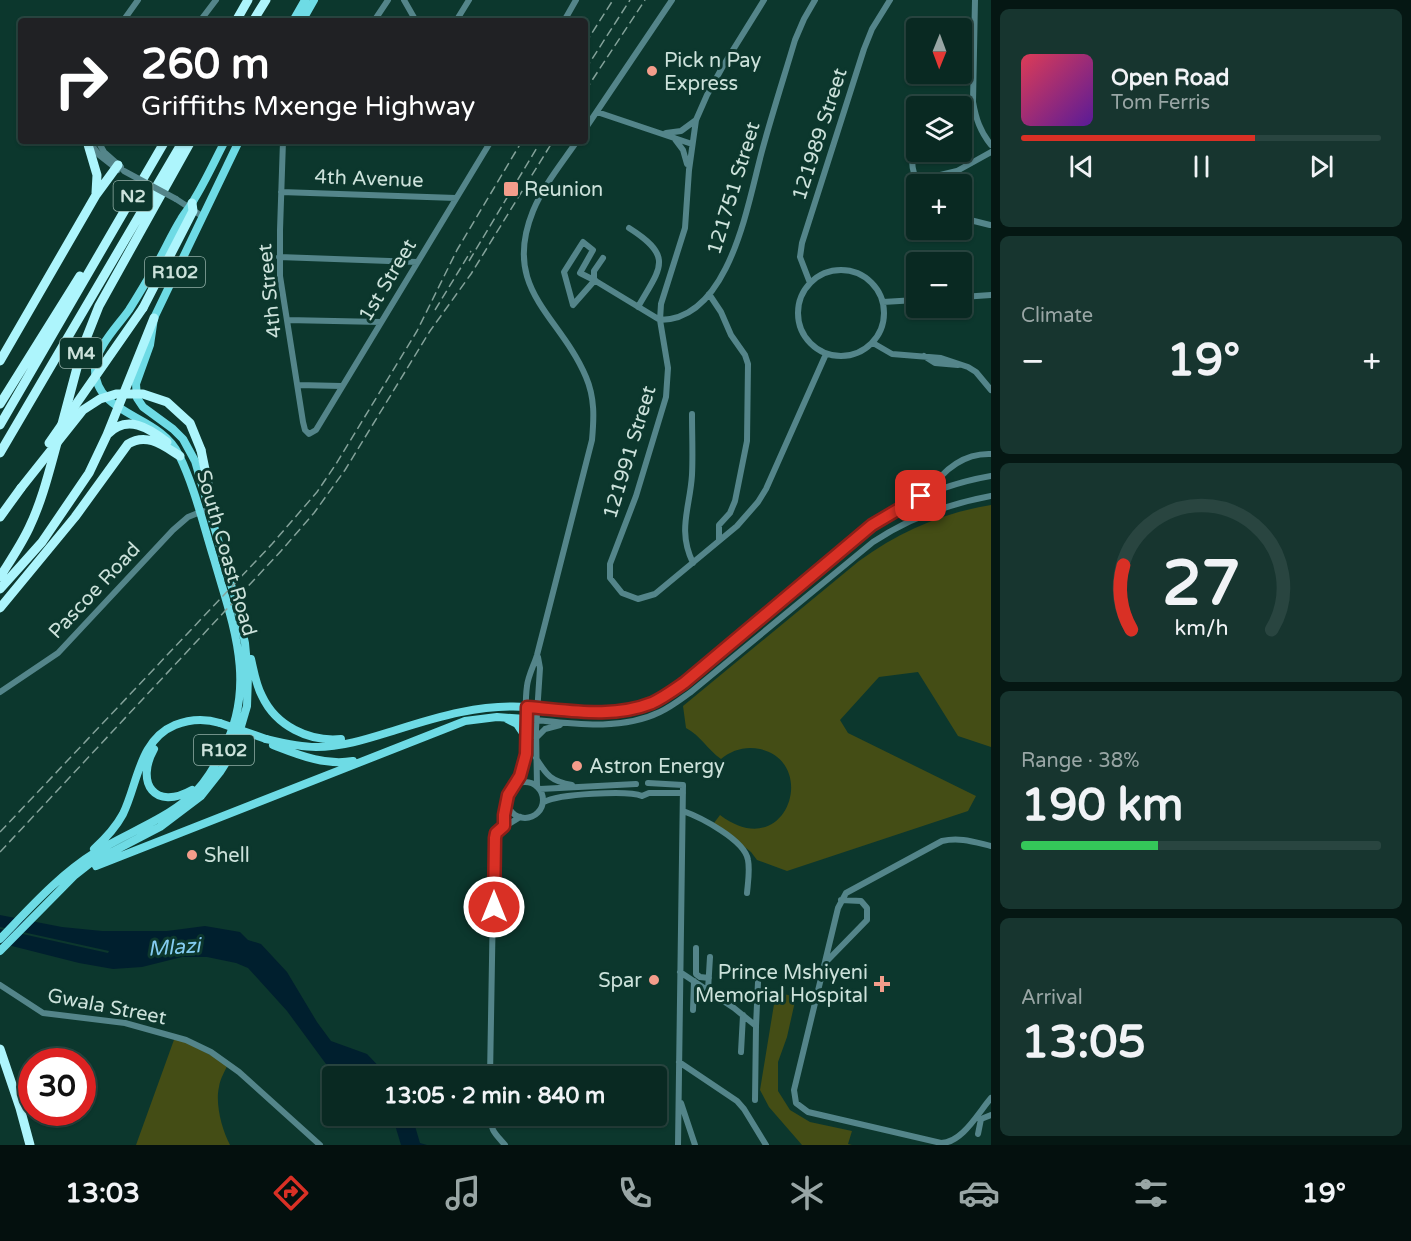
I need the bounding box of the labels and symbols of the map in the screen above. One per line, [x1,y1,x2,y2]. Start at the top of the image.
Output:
north arrow [906,18,972,84]
place label: Pick n Pay Express [664,49,761,96]
marker: Pick n Pay Express [645,64,659,78]
street label: 121989 Street [787,65,853,204]
street label: 121751 Street [702,119,766,258]
street label: 4th Avenue [314,165,424,193]
place label: Reunion [524,178,603,202]
marker: Reunion [502,180,520,198]
road number: N2 [114,181,152,211]
street label: 1st Street [354,235,422,326]
street label: 4th Street [253,242,287,339]
road number: R102 [145,257,205,287]
road number: M4 [60,338,102,368]
street label: 121991 Street [598,383,662,522]
street label: South Coast Road [191,468,261,639]
pin [895,470,946,521]
street label: Pascoe Road [44,537,146,644]
road number: R102 [194,735,254,765]
place label: Astron Energy [589,755,725,779]
marker: Astron Energy [570,759,584,773]
place label: Shell [204,844,250,868]
marker: Shell [185,848,199,862]
position arrow [462,875,526,939]
water label: Mlazi [147,933,204,962]
place label: Prince Mshiyeni Memorial Hospital [695,961,868,1008]
place label: Spar [598,969,642,993]
marker: Spar [647,973,661,987]
marker: Prince Mshiyeni Memorial Hospital [873,975,891,993]
street label: Gwala Street [45,984,169,1030]
speed limit sign: 30 [18,1048,96,1126]

